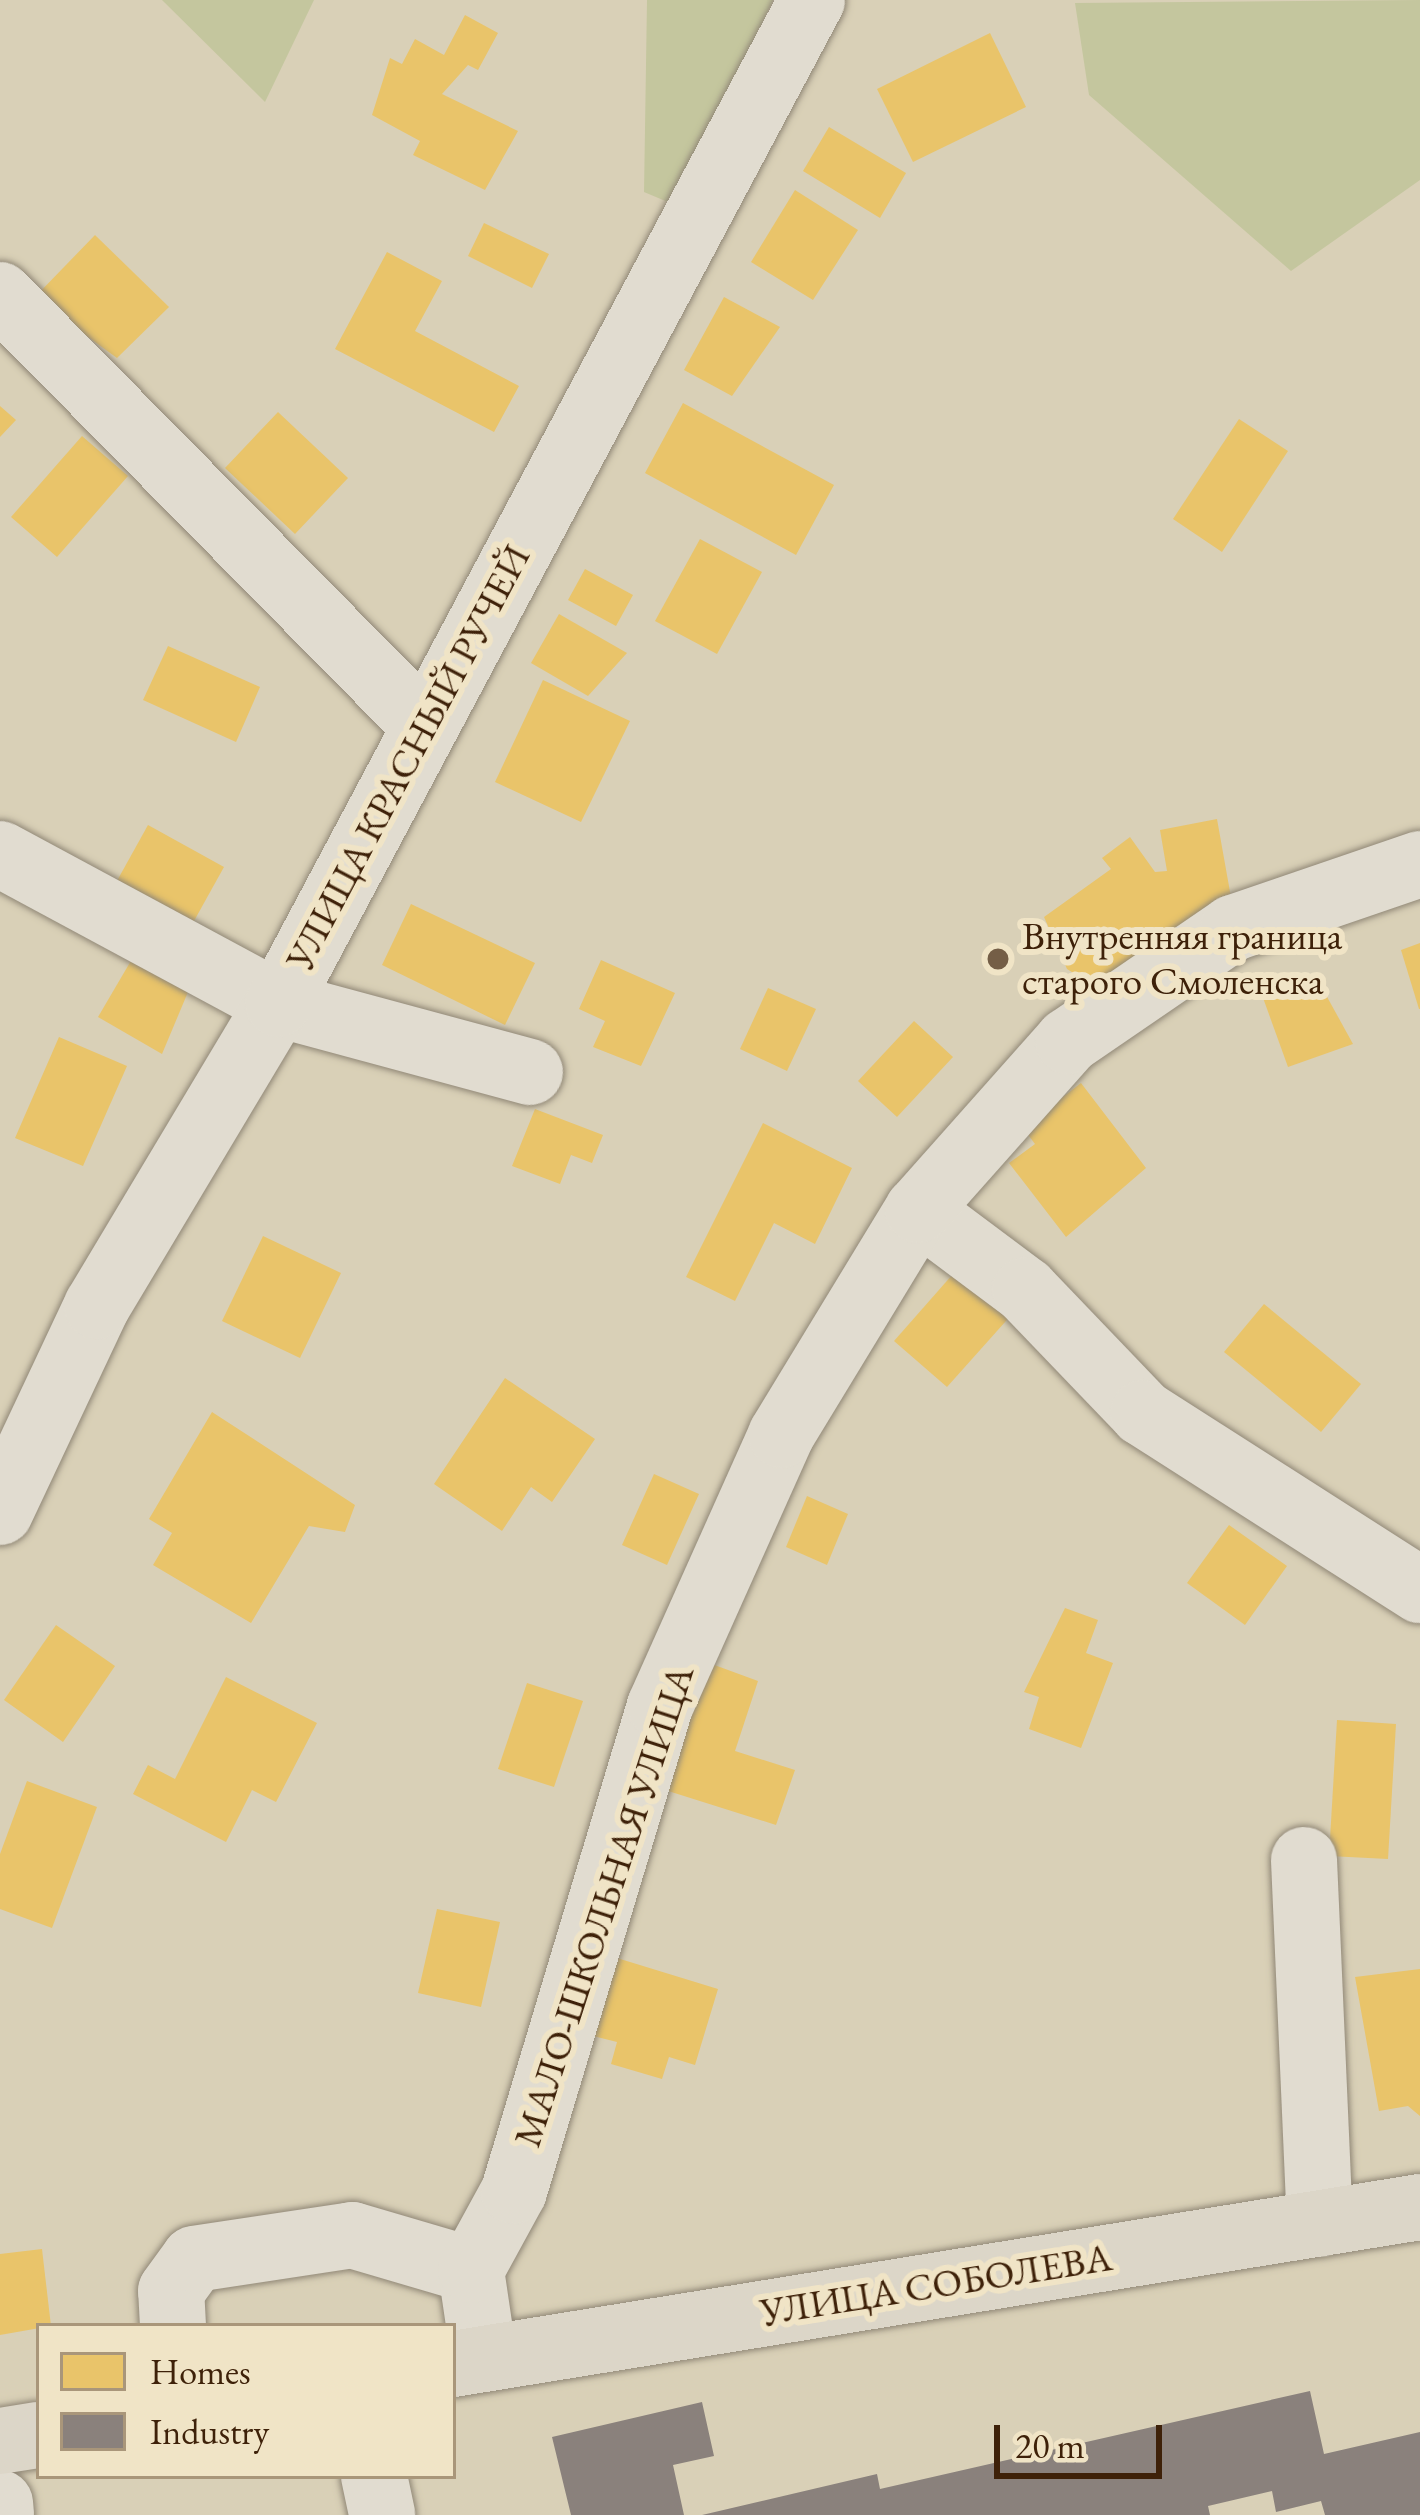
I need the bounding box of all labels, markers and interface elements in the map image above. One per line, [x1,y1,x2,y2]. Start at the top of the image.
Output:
street label: УЛИЦА КРАСНЫЙ РУЧЕЙ [276,538,540,978]
place label: Внутренняя граница старого Смоленска [1022,914,1342,1005]
marker: Внутренняя граница старого Смоленска [985,946,1011,972]
street label: МАЛО-ШКОЛЬНАЯ УЛИЦА [504,1659,704,2153]
street label: УЛИЦА СОБОЛЕВА [757,2234,1115,2336]
legend [36,2323,456,2479]
text: Homes [150,2348,251,2395]
scale bar [1000,2401,1168,2475]
text: Industry [150,2408,269,2455]
text: 20 m [1015,2422,1085,2469]

